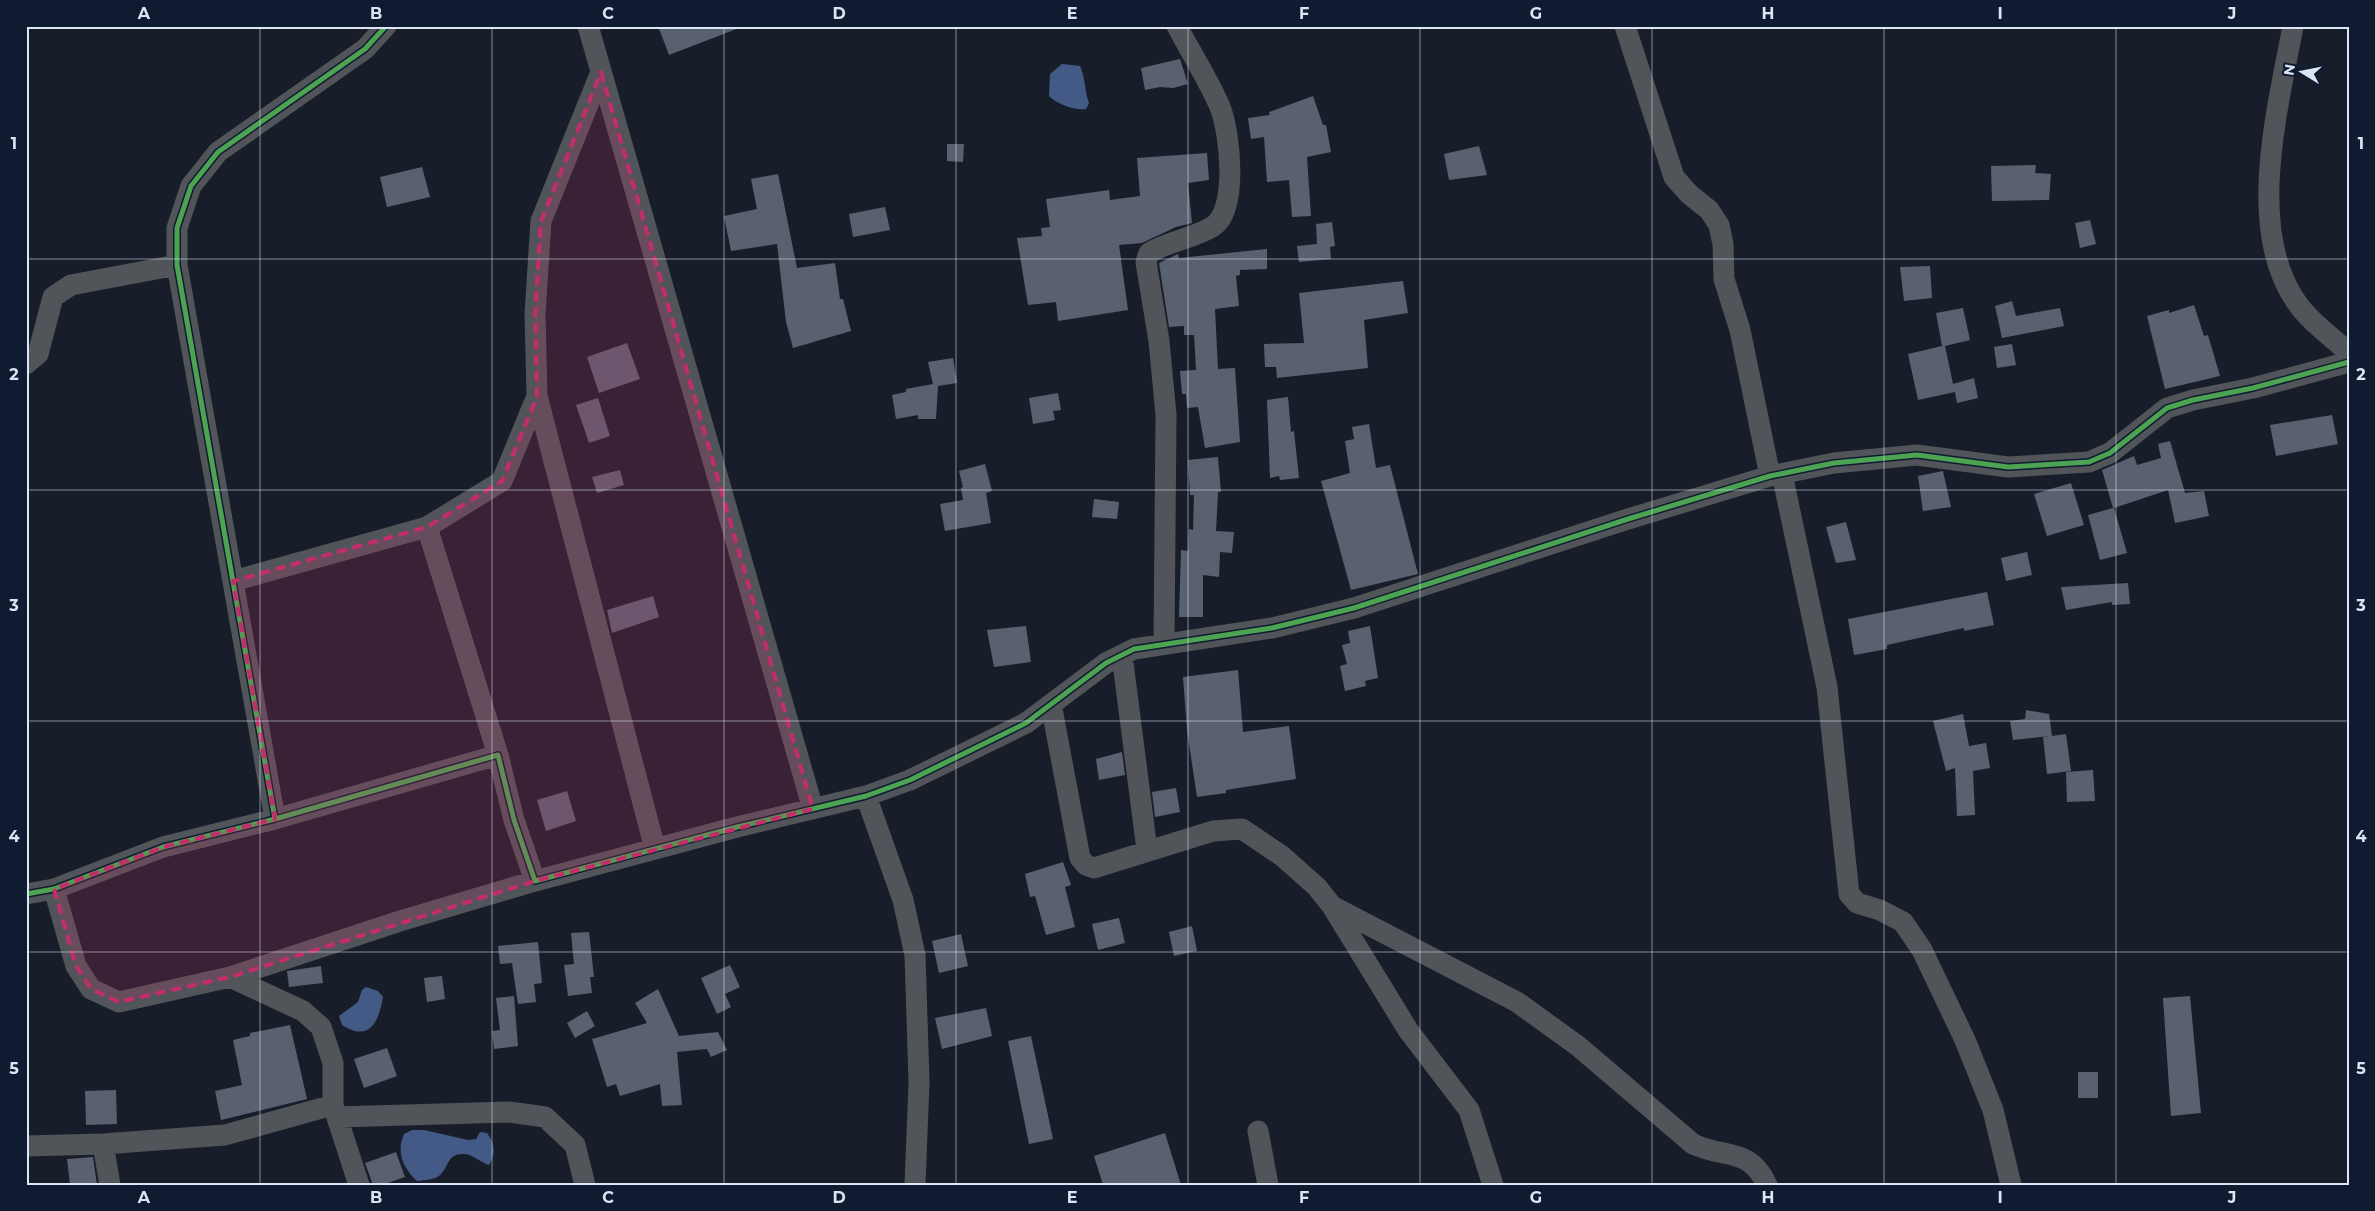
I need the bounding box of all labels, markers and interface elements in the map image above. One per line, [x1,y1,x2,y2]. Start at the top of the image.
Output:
text: A [137,4,151,23]
text: B [370,4,382,23]
text: C [602,4,614,23]
text: D [832,4,846,23]
text: E [1067,4,1077,23]
text: F [1299,4,1309,23]
text: G [1530,4,1542,23]
text: H [1762,4,1774,23]
text: I [1997,4,2003,23]
text: J [2227,4,2236,23]
north arrow [2278,48,2328,98]
text: N [2279,63,2299,77]
text: 1 [11,134,17,153]
text: 1 [2358,134,2364,153]
text: 2 [9,365,19,384]
text: 2 [2356,365,2366,384]
text: 3 [8,596,19,615]
text: 3 [2355,596,2366,615]
text: 4 [8,827,20,846]
text: 4 [2355,827,2367,846]
text: 5 [9,1059,19,1078]
text: 5 [2356,1059,2366,1078]
text: A [137,1188,151,1207]
text: B [370,1188,382,1207]
text: C [602,1188,614,1207]
text: D [832,1188,846,1207]
text: E [1067,1188,1077,1207]
text: F [1299,1188,1309,1207]
text: G [1530,1188,1542,1207]
text: H [1762,1188,1774,1207]
text: I [1997,1188,2003,1207]
text: J [2227,1188,2236,1207]

